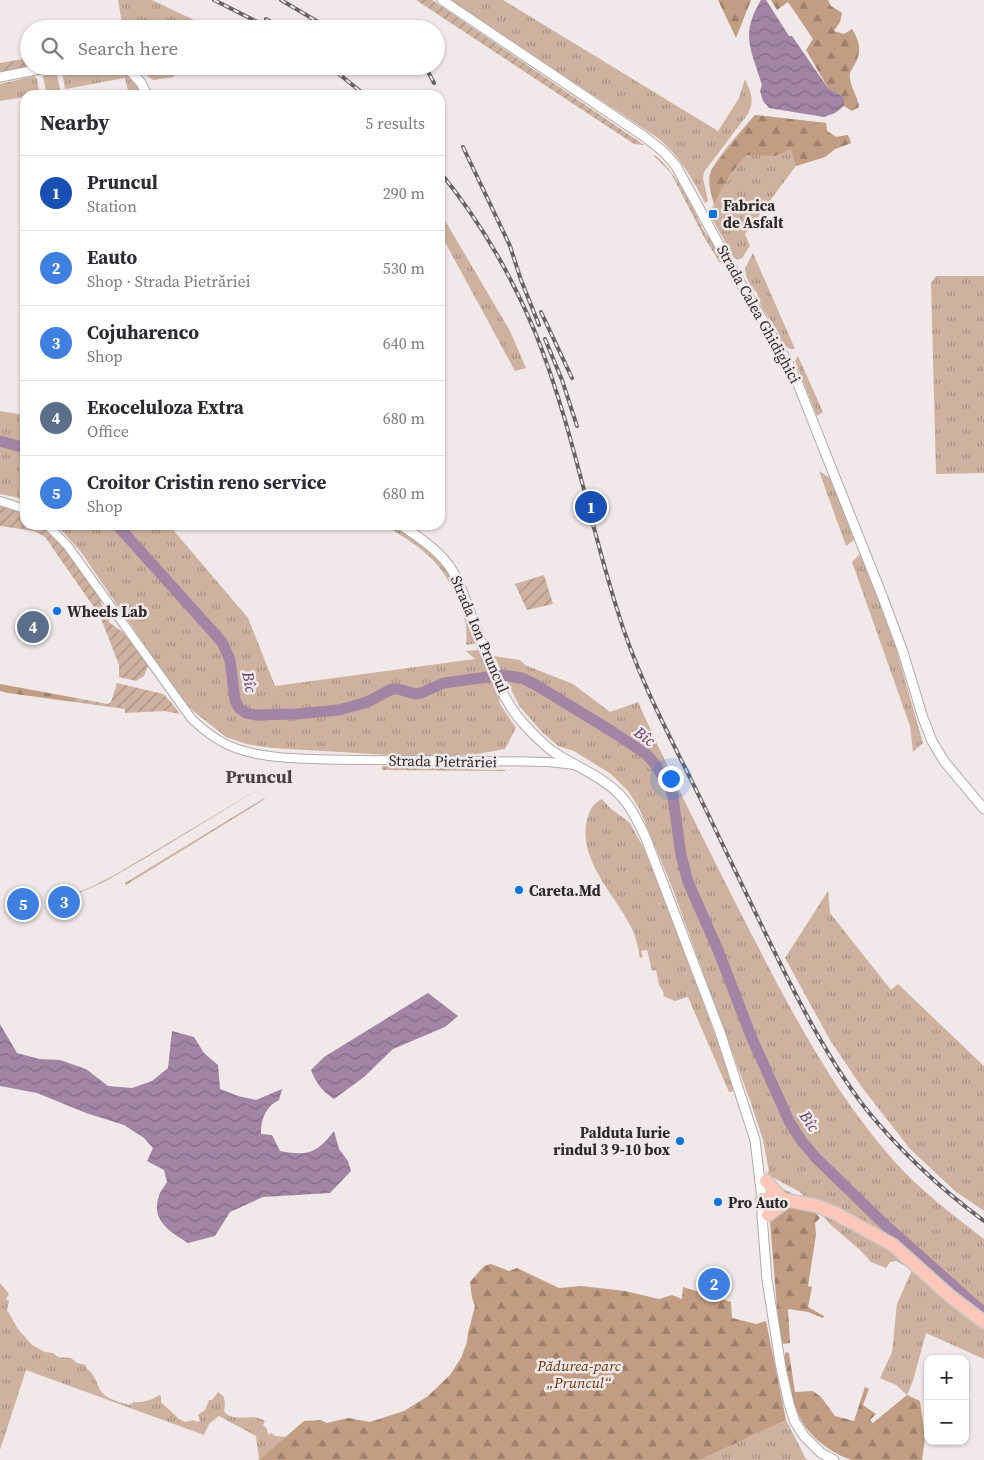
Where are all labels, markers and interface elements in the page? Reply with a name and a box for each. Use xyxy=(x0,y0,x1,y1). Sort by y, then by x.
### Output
search box xyxy=(20,20,445,75)
icon: search xyxy=(38,34,66,62)
text: Search here xyxy=(78,35,178,61)
text: Nearby xyxy=(40,108,110,137)
text: 5 results xyxy=(365,112,425,134)
text: Pruncul xyxy=(87,169,158,195)
text: 1 xyxy=(52,182,60,204)
text: 290 m xyxy=(383,182,425,204)
text: Station xyxy=(87,195,137,217)
place label: Fabrica de Asfalt xyxy=(723,195,784,233)
marker: Fabrica de Asfalt xyxy=(707,208,719,220)
street label: Strada Calea Ghidighici xyxy=(712,241,806,387)
text: Eauto xyxy=(87,244,137,270)
text: 2 xyxy=(52,257,60,279)
text: 530 m xyxy=(383,257,425,279)
text: Shop · Strada Pietrăriei xyxy=(87,270,250,292)
text: Cojuharenco xyxy=(87,319,199,345)
text: 3 xyxy=(52,332,60,354)
text: 640 m xyxy=(383,332,425,354)
text: Shop xyxy=(87,345,123,367)
text: Eкoceluloza Extra xyxy=(87,394,244,420)
text: 4 xyxy=(52,407,60,429)
text: 680 m xyxy=(383,407,425,429)
text: Office xyxy=(87,420,129,442)
text: Croitor Cristin reno service xyxy=(87,469,326,495)
text: 5 xyxy=(52,482,60,504)
text: 680 m xyxy=(383,482,425,504)
pin: 1 xyxy=(575,488,607,526)
text: Shop xyxy=(87,495,123,517)
street label: Strada Ion Pruncul xyxy=(446,572,514,696)
place label: Wheels Lab xyxy=(67,601,147,622)
marker: Wheels Lab xyxy=(51,605,63,617)
pin: 4 xyxy=(17,608,49,646)
water label: Bîc xyxy=(237,669,263,695)
water label: Bîc xyxy=(629,720,660,751)
street label: Strada Pietrăriei xyxy=(389,750,497,772)
district label: Pruncul xyxy=(225,764,293,789)
your location xyxy=(658,766,684,792)
place label: Careta.Md xyxy=(529,880,601,901)
pin: 3 xyxy=(48,883,80,921)
marker: Careta.Md xyxy=(513,884,525,896)
pin: 5 xyxy=(7,885,39,923)
water label: Bîc xyxy=(794,1105,825,1136)
place label: Palduta Iurie rindul 3 9-10 box xyxy=(553,1122,671,1160)
marker: Palduta Iurie rindul 3 9-10 box xyxy=(674,1135,686,1147)
place label: Pro Auto xyxy=(728,1192,789,1213)
marker: Pro Auto xyxy=(712,1196,724,1208)
pin: 2 xyxy=(698,1265,730,1303)
park label: Pădurea-parc „Pruncul“ xyxy=(536,1355,622,1393)
map controls xyxy=(924,1355,969,1445)
button: + xyxy=(924,1355,969,1400)
button: − xyxy=(924,1400,969,1445)

